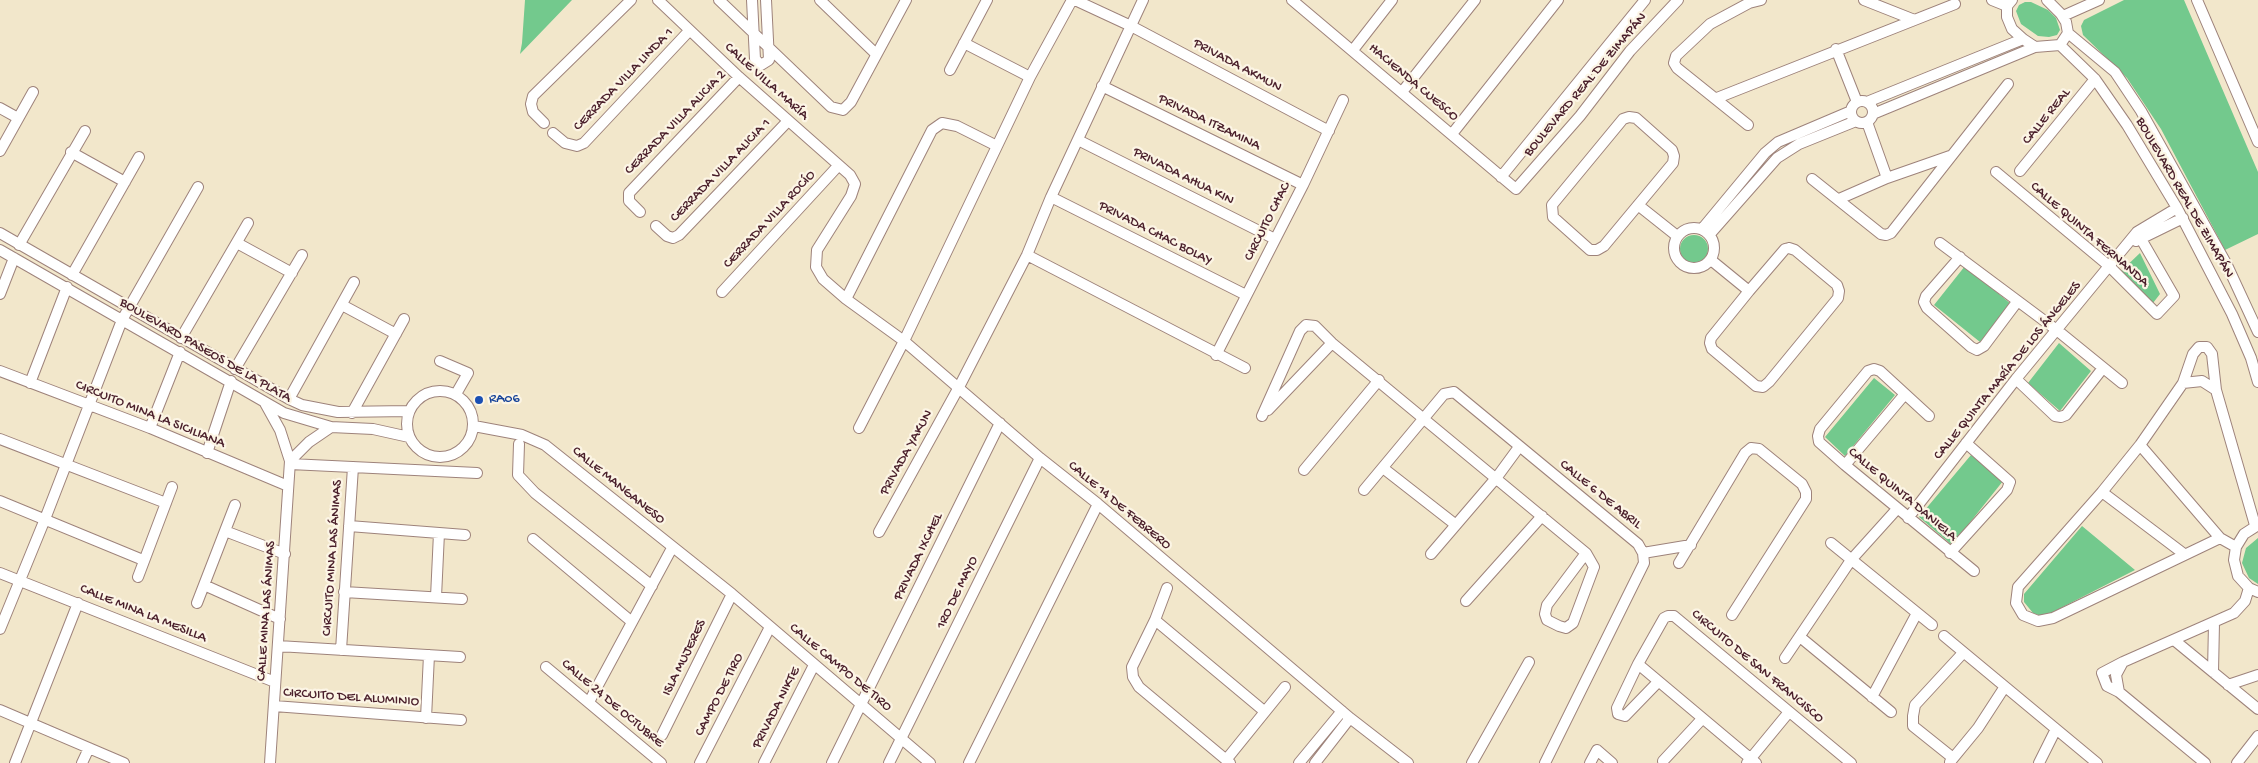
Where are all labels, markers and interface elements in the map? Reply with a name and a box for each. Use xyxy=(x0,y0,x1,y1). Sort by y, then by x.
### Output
street label: BOULEVARD REAL DE ZIMAPÁN xyxy=(1521,10,1651,160)
street label: CERRADA VILLA LINDA 1 xyxy=(570,25,678,135)
street label: PRIVADA AKMUN xyxy=(1190,36,1284,96)
street label: CALLE VILLA MARÍA xyxy=(720,40,812,124)
street label: HACIENDA CUESCO xyxy=(1364,40,1462,126)
street label: CERRADA VILLA ALICIA 2 xyxy=(622,67,730,179)
street label: CALLE REAL xyxy=(2019,85,2075,149)
street label: PRIVADA ITZAMINA xyxy=(1155,91,1263,155)
street label: BOULEVARD REAL DE ZIMAPÁN xyxy=(2131,115,2237,281)
street label: CERRADA VILLA ALICIA 1 xyxy=(667,116,775,226)
street label: PRIVADA AHUA KIN xyxy=(1130,144,1236,210)
street label: CERRADA VILLA ROCÍO xyxy=(720,167,820,273)
street label: CALLE QUINTA FERNANDA xyxy=(2026,179,2152,291)
street label: CIRCUITO CHAC xyxy=(1241,180,1295,264)
street label: PRIVADA CHAC BOLAY xyxy=(1095,198,1215,270)
street label: CALLE QUINTA MARÍA DE LOS ÁNGELES xyxy=(1931,278,2085,464)
street label: BOULEVARD PASEOS DE LA PLATA xyxy=(116,295,294,407)
street label: CIRCUITO MINA LA SICILIANA xyxy=(73,377,227,453)
place label: RA06 xyxy=(489,392,520,408)
marker: RA06 xyxy=(473,394,485,406)
street label: PRIVADA YAKUN xyxy=(877,407,937,499)
street label: CALLE MANGANESO xyxy=(568,443,668,529)
street label: CALLE QUINTA DANIELA xyxy=(1844,445,1960,545)
street label: CALLE 6 DE ABRIL xyxy=(1555,457,1645,533)
street label: CALLE 14 DE FEBRERO xyxy=(1064,458,1174,554)
street label: CIRCUITO MINA LAS ÁNIMAS xyxy=(319,479,347,637)
street label: PRIVADA IXCHEL xyxy=(891,510,947,604)
street label: CALLE MINA LAS ÁNIMAS xyxy=(254,540,280,682)
street label: 1RO DE MAYO xyxy=(933,554,983,632)
street label: CALLE MINA LA MESILLA xyxy=(77,581,209,647)
street label: CIRCUITO DE SAN FRANCISCO xyxy=(1687,607,1827,727)
street label: ISLA MUJERES xyxy=(659,617,711,699)
street label: CALLE CAMPO DE TIRO xyxy=(785,620,895,716)
street label: CAMPO DE TIRO xyxy=(692,651,748,739)
street label: CALLE 24 DE OCTUBRE xyxy=(557,656,667,752)
street label: PRIVADA NIKTE xyxy=(749,664,805,752)
street label: CIRCUITO DEL ALUMINIO xyxy=(282,685,420,711)

